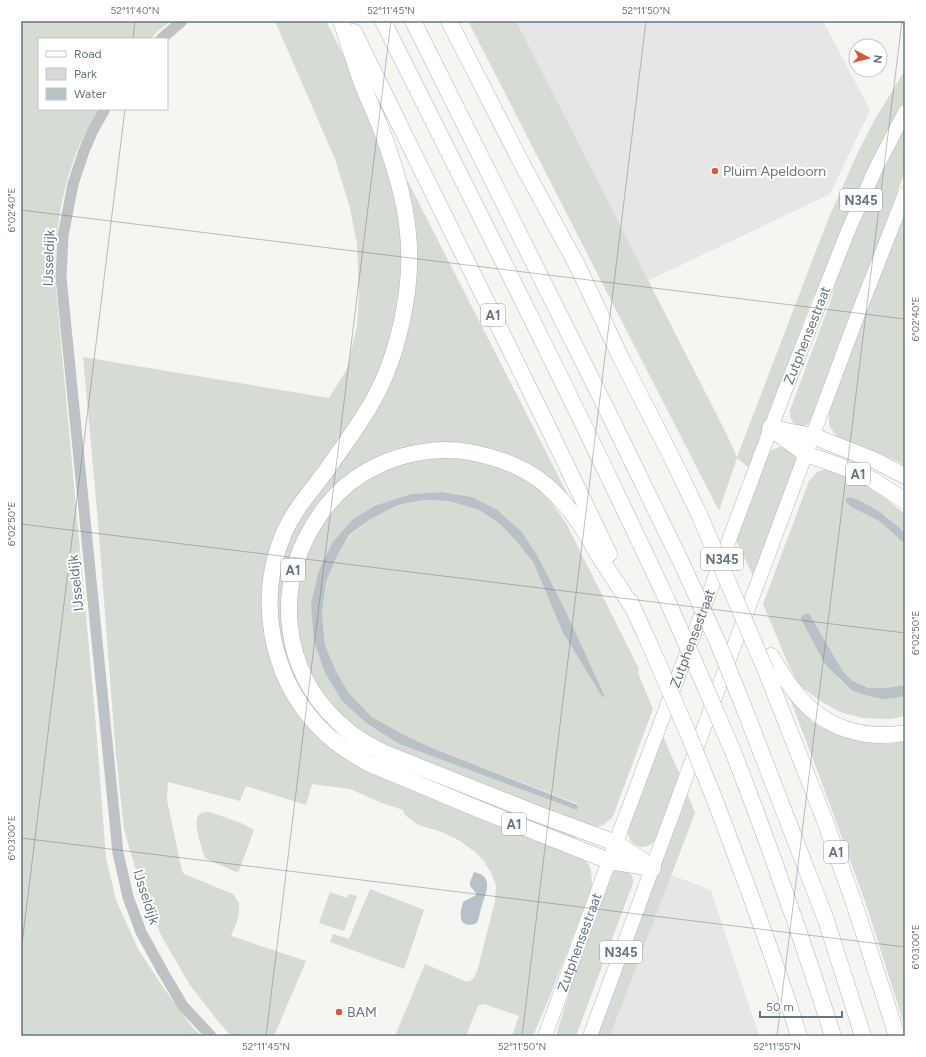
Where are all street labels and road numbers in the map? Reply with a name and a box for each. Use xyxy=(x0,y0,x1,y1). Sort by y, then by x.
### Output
road number: N345 xyxy=(840,189,882,211)
street label: IJsseldijk xyxy=(40,229,58,287)
street label: Zutphensestraat xyxy=(780,284,834,387)
road number: A1 xyxy=(481,304,505,326)
road number: A1 xyxy=(846,463,870,485)
road number: N345 xyxy=(701,548,743,570)
street label: IJsseldijk xyxy=(65,554,87,612)
road number: A1 xyxy=(281,559,305,581)
street label: Zutphensestraat xyxy=(666,587,718,690)
road number: A1 xyxy=(502,813,526,835)
road number: A1 xyxy=(824,841,848,863)
street label: IJsseldijk xyxy=(129,867,163,927)
street label: Zutphensestraat xyxy=(554,890,605,994)
road number: N345 xyxy=(600,941,642,963)

